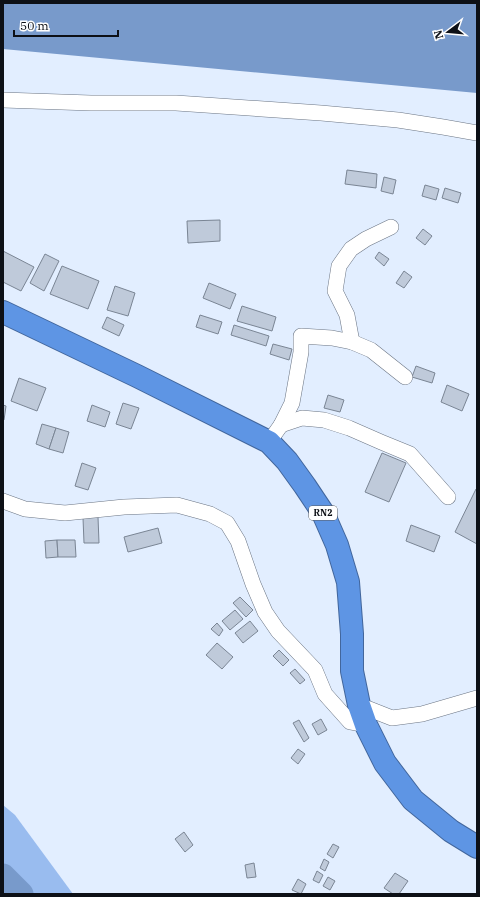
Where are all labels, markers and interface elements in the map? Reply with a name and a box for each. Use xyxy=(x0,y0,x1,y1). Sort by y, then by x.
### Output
scale bar xyxy=(14,12,118,38)
north arrow xyxy=(428,12,468,52)
text: 50 m xyxy=(20,18,49,33)
text: N xyxy=(430,28,446,41)
road number: RN2 xyxy=(309,506,337,520)

